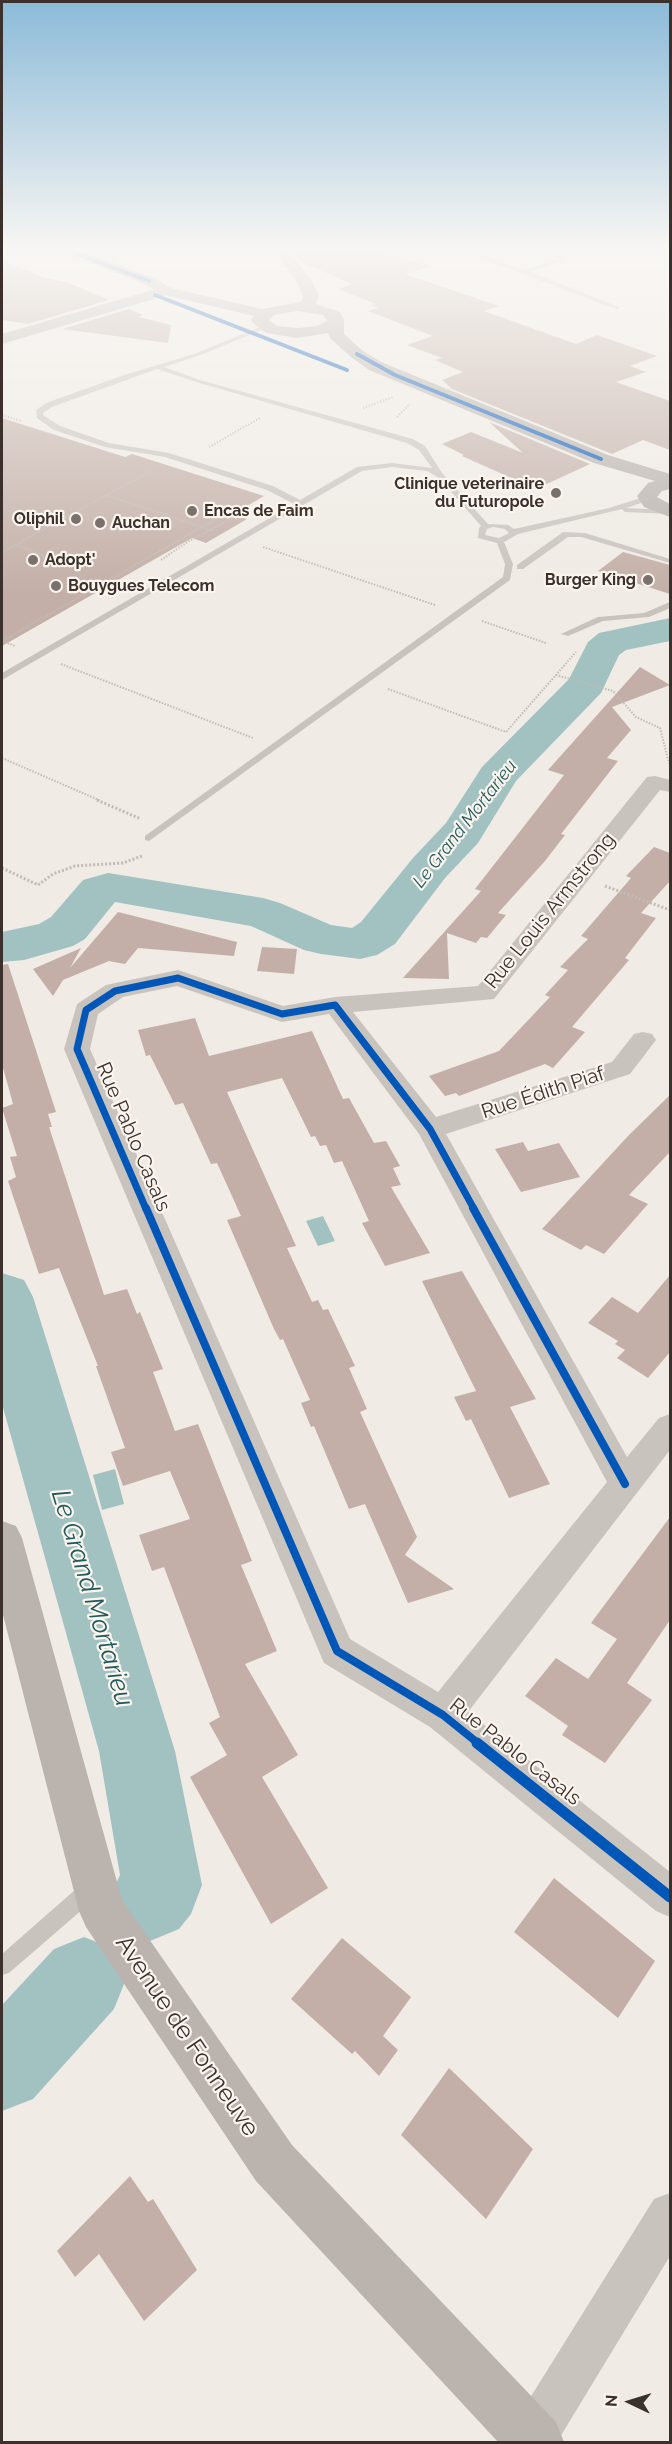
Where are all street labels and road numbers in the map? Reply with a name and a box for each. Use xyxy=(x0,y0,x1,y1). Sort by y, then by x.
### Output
street label: Rue Louis Armstrong xyxy=(480,828,620,994)
street label: Rue Pablo Casals xyxy=(91,1059,175,1215)
street label: Rue Édith Piaf xyxy=(478,1062,608,1124)
street label: Rue Pablo Casals xyxy=(445,1693,585,1811)
street label: Avenue de Fonneuve xyxy=(109,1930,265,2142)

